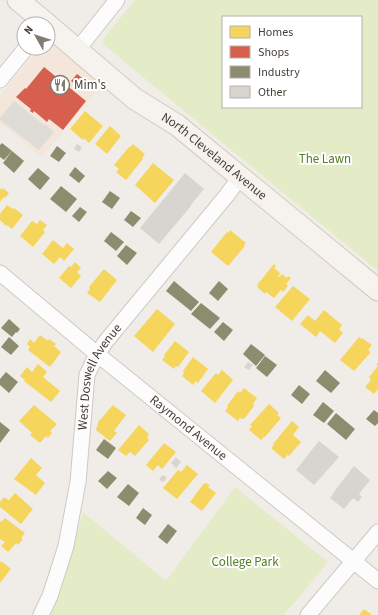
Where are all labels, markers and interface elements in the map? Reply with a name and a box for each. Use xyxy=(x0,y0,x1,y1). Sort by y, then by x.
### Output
north arrow xyxy=(16,16,56,56)
legend xyxy=(222,16,362,108)
text: N xyxy=(20,22,37,38)
text: Homes xyxy=(258,24,293,41)
text: Shops xyxy=(258,44,289,61)
text: Industry xyxy=(258,64,300,81)
restaurant icon: Mim's xyxy=(49,74,71,96)
place label: Mim's xyxy=(74,76,106,94)
text: Other xyxy=(258,84,288,101)
street label: North Cleveland Avenue xyxy=(158,108,271,204)
park label: The Lawn xyxy=(299,150,351,168)
street label: West Doswell Avenue xyxy=(73,320,126,431)
street label: Raymond Avenue xyxy=(146,391,231,465)
park label: College Park xyxy=(211,553,279,571)

